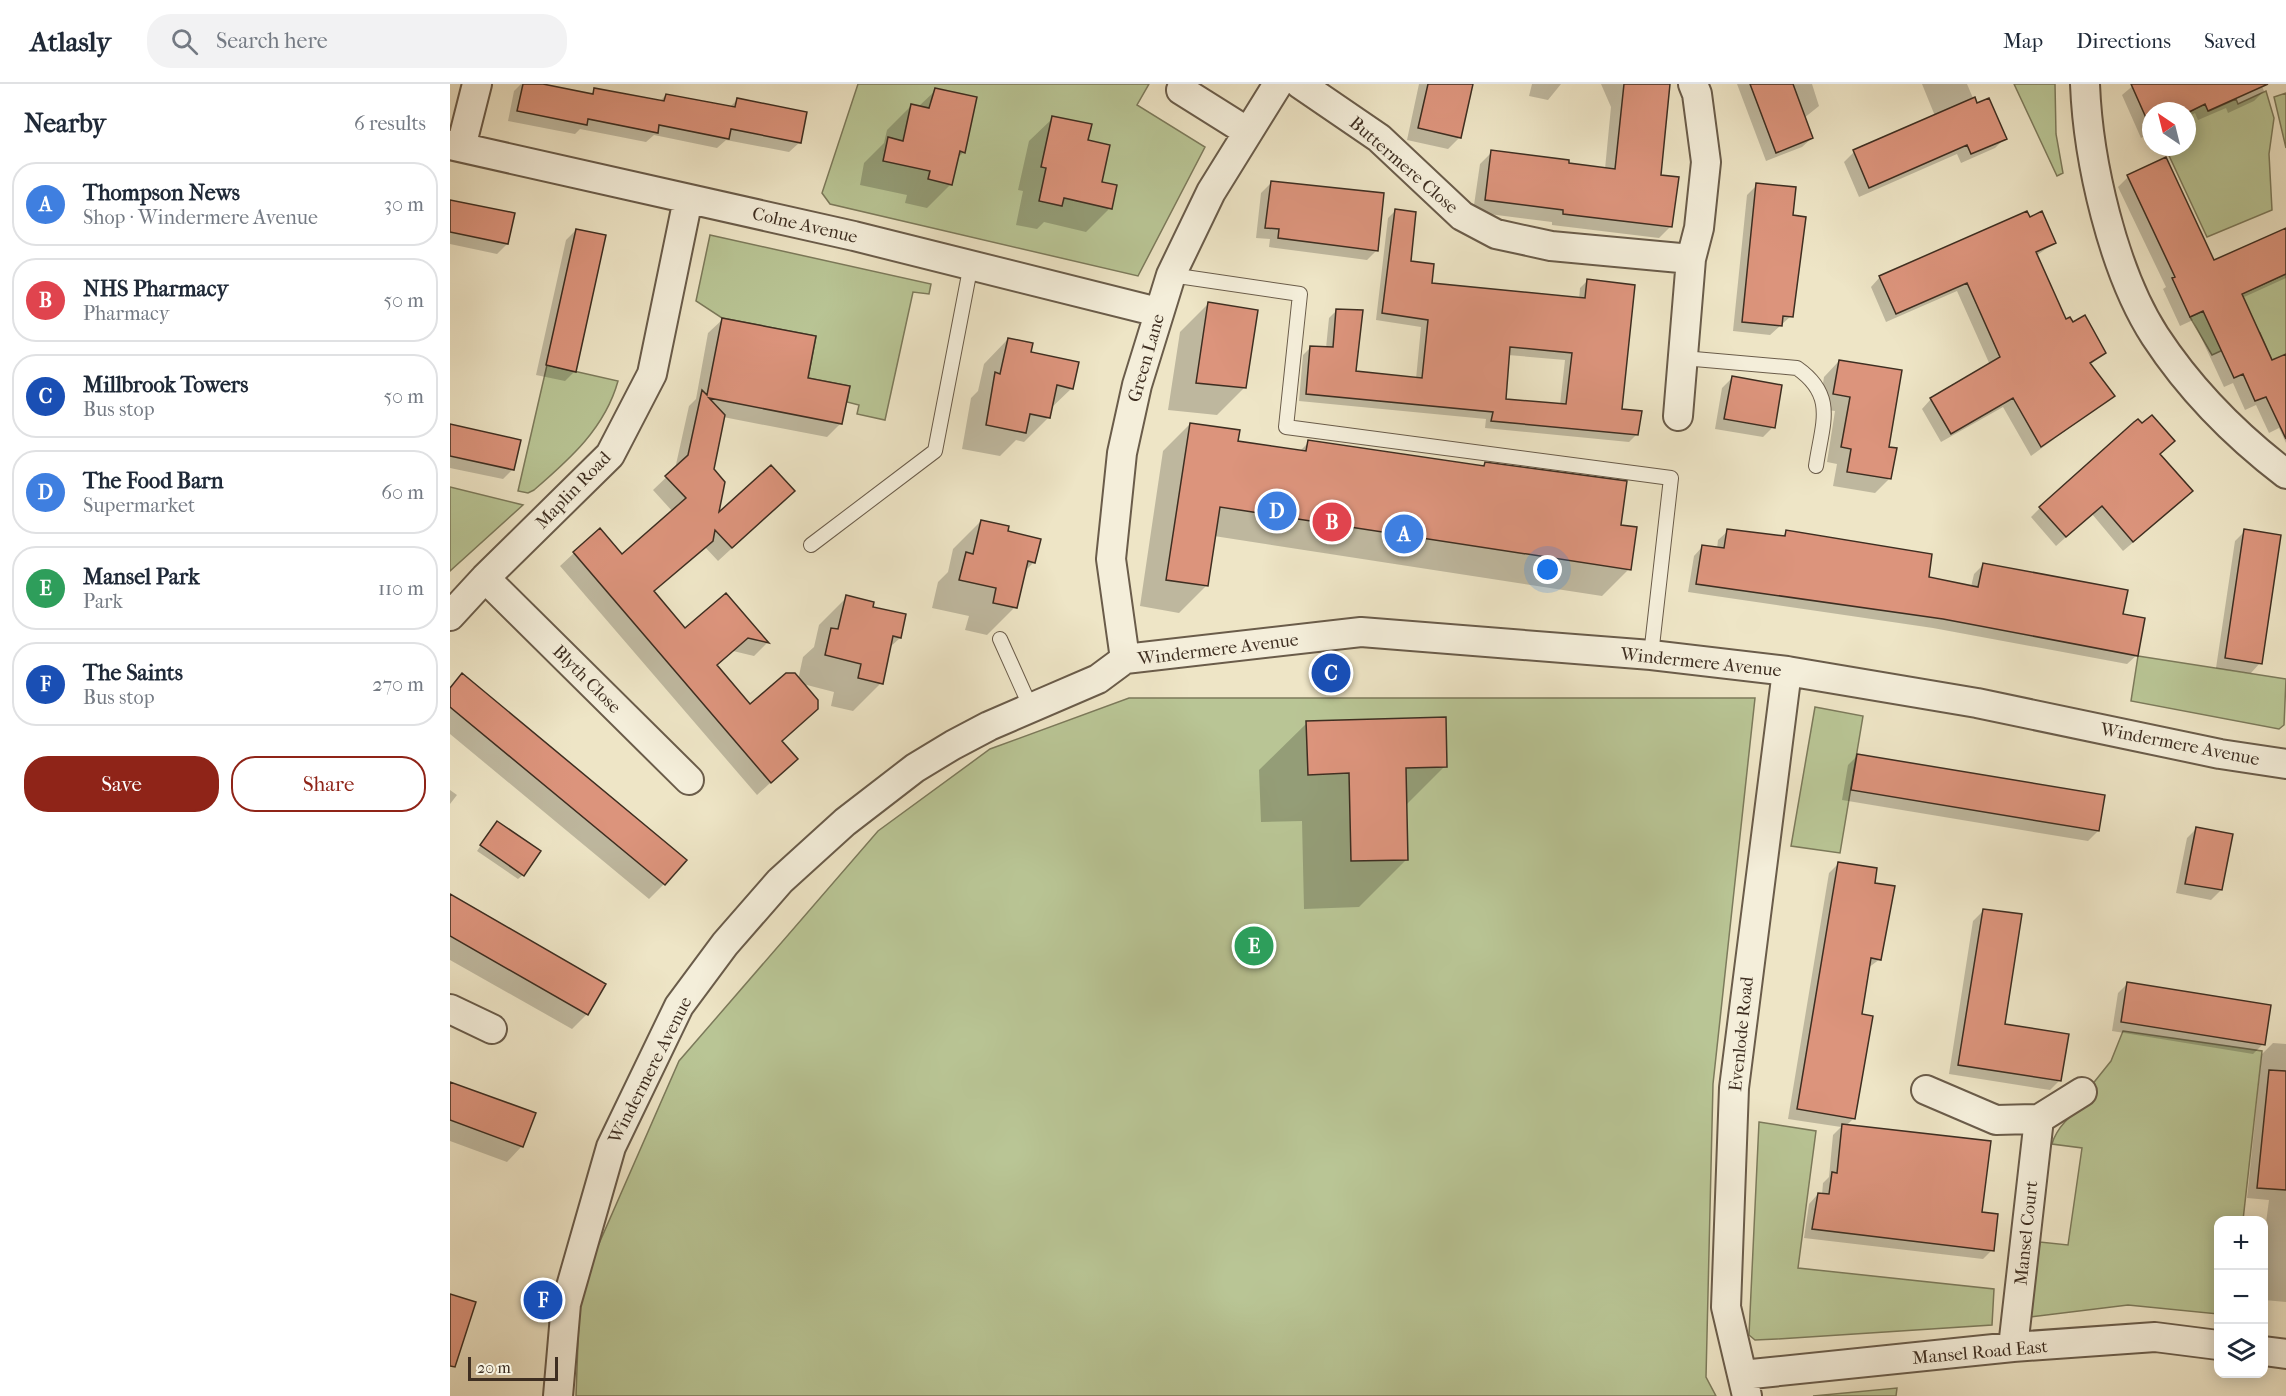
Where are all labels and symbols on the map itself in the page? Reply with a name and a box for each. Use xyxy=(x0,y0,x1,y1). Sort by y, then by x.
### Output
north arrow xyxy=(2142,102,2196,156)
street label: Buttermere Close xyxy=(1345,113,1462,218)
street label: Colne Avenue xyxy=(750,203,860,248)
street label: Green Lane xyxy=(1124,311,1169,405)
street label: Maplin Road xyxy=(531,447,615,533)
pin: D xyxy=(1258,488,1296,534)
pin: B xyxy=(1312,500,1352,544)
pin: A xyxy=(1384,512,1424,556)
your location xyxy=(1533,555,1562,584)
street label: Windermere Avenue xyxy=(1135,629,1300,670)
street label: Blyth Close xyxy=(548,641,625,718)
street label: Windermere Avenue xyxy=(1618,643,1783,681)
pin: C xyxy=(1312,650,1350,696)
street label: Windermere Avenue xyxy=(2097,719,2261,770)
pin: E xyxy=(1234,924,1274,968)
street label: Evenlode Road xyxy=(1725,975,1758,1092)
street label: Windermere Avenue xyxy=(604,993,697,1148)
street label: Mansel Court xyxy=(2011,1179,2042,1286)
pin: F xyxy=(524,1278,562,1322)
street label: Mansel Road East xyxy=(1911,1336,2049,1369)
scale bar xyxy=(468,1354,558,1382)

